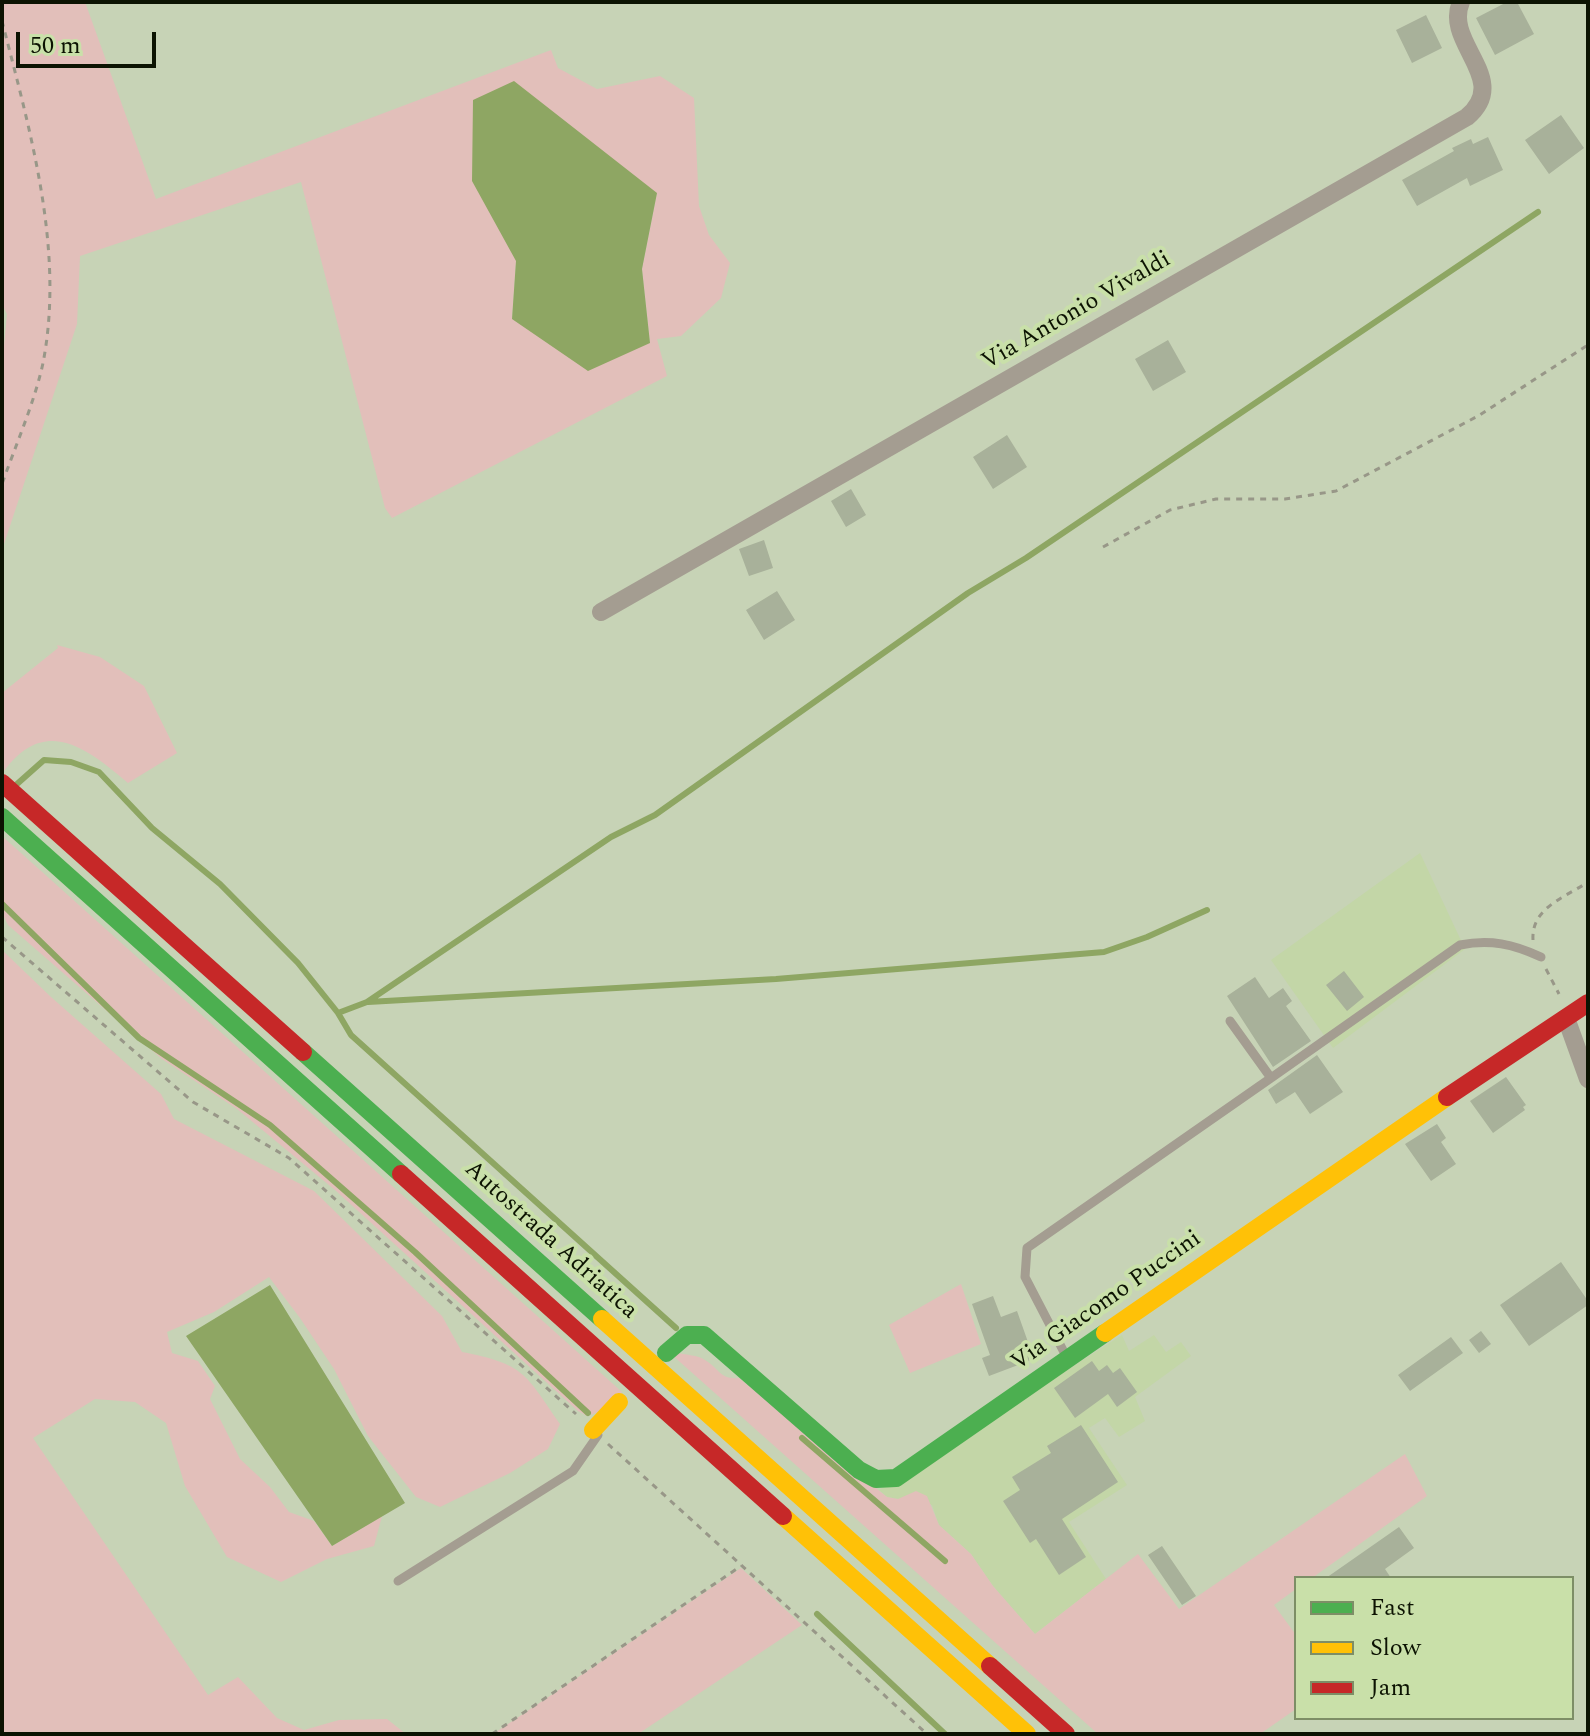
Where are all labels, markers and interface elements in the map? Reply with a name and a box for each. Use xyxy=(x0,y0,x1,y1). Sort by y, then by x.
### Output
scale bar xyxy=(20,16,160,66)
text: 50 m xyxy=(30,28,81,64)
street label: Via Antonio Vivaldi xyxy=(978,246,1176,378)
street label: Autostrada Adriatica xyxy=(458,1156,642,1326)
street label: Via Giacomo Puccini xyxy=(1006,1226,1208,1378)
legend xyxy=(1294,1576,1574,1720)
text: Fast xyxy=(1370,1590,1415,1626)
text: Slow xyxy=(1370,1630,1421,1666)
text: Jam xyxy=(1370,1670,1411,1706)

